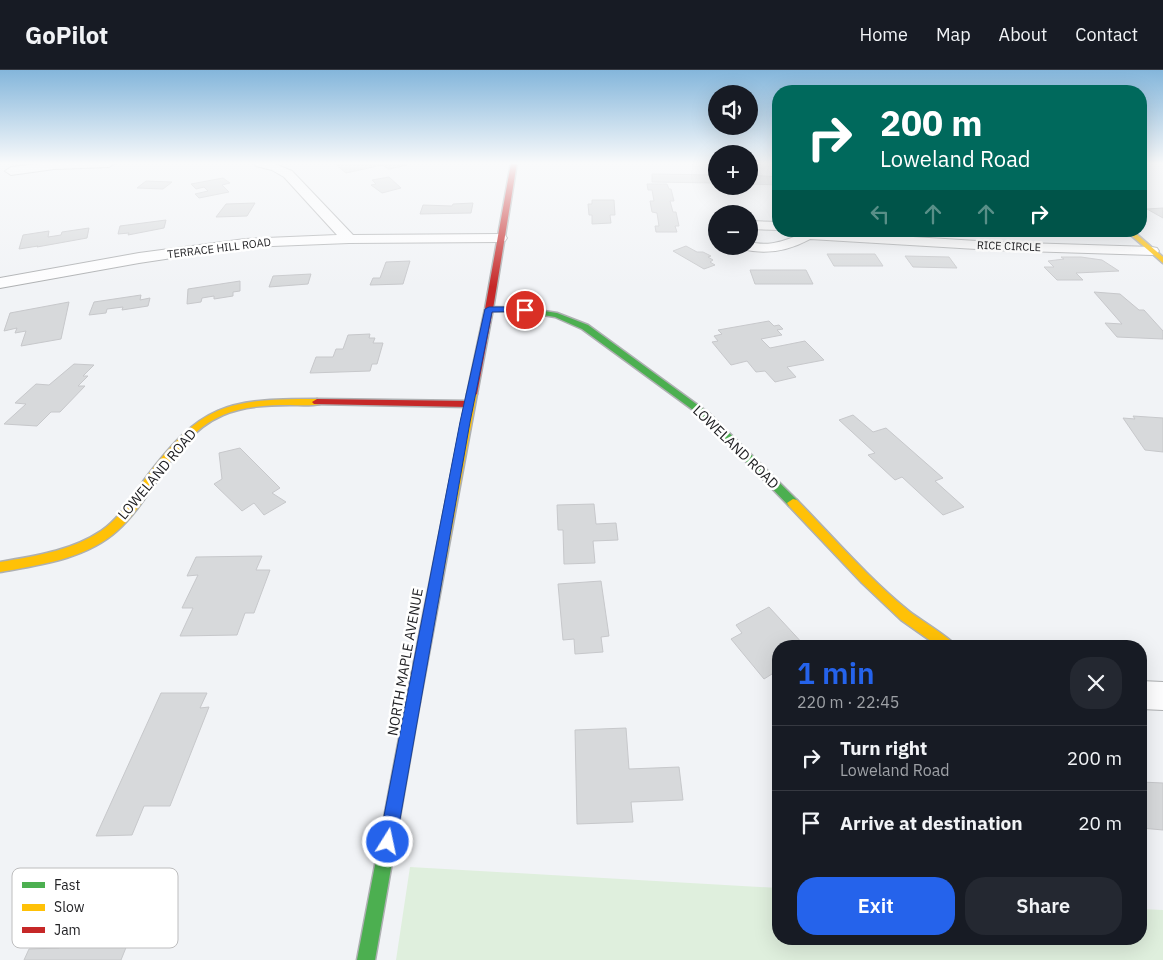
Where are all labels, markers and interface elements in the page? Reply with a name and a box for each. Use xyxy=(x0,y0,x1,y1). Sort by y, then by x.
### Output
text: GoPilot xyxy=(25,19,108,51)
text: Home xyxy=(860,23,908,46)
text: Map xyxy=(936,23,971,46)
text: About xyxy=(999,23,1047,46)
text: Contact xyxy=(1075,23,1138,46)
map controls xyxy=(708,85,758,255)
button: sound xyxy=(708,85,758,135)
text: 200 m xyxy=(880,100,983,146)
icon: right xyxy=(797,105,862,170)
text: Loweland Road xyxy=(880,144,1031,173)
button: + xyxy=(708,145,758,195)
icon: left xyxy=(866,200,894,228)
icon: ahead xyxy=(919,200,947,228)
icon: ahead xyxy=(972,200,1000,228)
icon: right xyxy=(1025,200,1053,228)
button: − xyxy=(708,205,758,255)
street label: TERRACE HILL ROAD xyxy=(166,235,272,261)
street label: RICE CIRCLE xyxy=(977,238,1041,254)
pin xyxy=(504,289,546,331)
icon: arrive xyxy=(511,296,539,324)
street label: LOWELAND ROAD xyxy=(689,401,783,493)
street label: LOWELAND ROAD xyxy=(114,425,200,523)
street label: NORTH MAPLE AVENUE xyxy=(383,587,427,737)
text: 1 min xyxy=(797,653,875,692)
button: close xyxy=(1070,657,1122,709)
text: 220 m · 22:45 xyxy=(797,692,899,712)
text: Turn right xyxy=(840,736,927,760)
icon: right xyxy=(797,744,825,772)
text: 200 m xyxy=(1067,746,1122,770)
text: Loweland Road xyxy=(840,760,950,780)
icon: arrive xyxy=(797,809,825,837)
text: Arrive at destination xyxy=(840,811,1023,835)
text: 20 m xyxy=(1078,811,1122,835)
position arrow xyxy=(361,815,413,867)
legend xyxy=(12,868,178,948)
text: Fast xyxy=(54,876,80,894)
button: Exit xyxy=(797,877,955,935)
button: Share xyxy=(965,877,1122,935)
text: Slow xyxy=(54,898,85,916)
text: Jam xyxy=(54,921,81,939)

